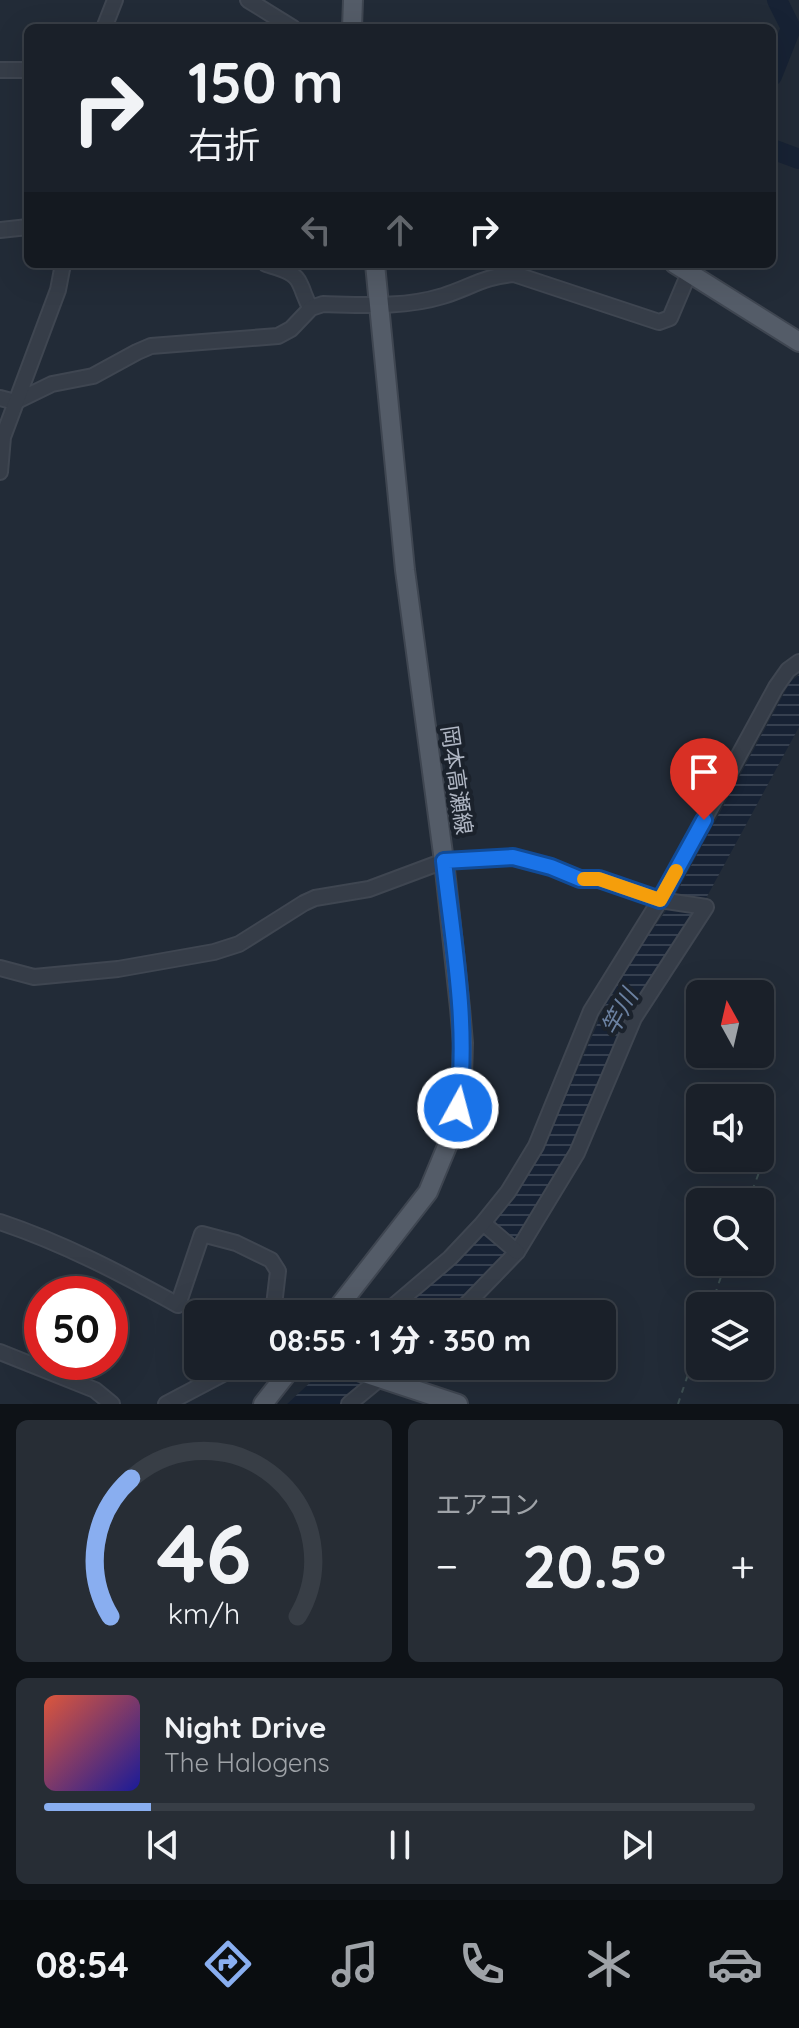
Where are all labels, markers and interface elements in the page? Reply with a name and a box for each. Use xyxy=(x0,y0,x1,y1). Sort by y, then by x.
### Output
text: 150 m xyxy=(188,47,344,117)
icon: right xyxy=(56,56,160,160)
text: 右折 xyxy=(188,122,260,167)
icon: left xyxy=(294,208,338,252)
icon: ahead xyxy=(378,208,422,252)
icon: right xyxy=(462,208,506,252)
street label: 岡本高瀬線 xyxy=(435,724,479,836)
pin xyxy=(670,738,738,820)
icon: arrive xyxy=(682,750,726,794)
north arrow xyxy=(686,980,774,1068)
map controls xyxy=(686,980,774,1380)
water label: 竿川 xyxy=(594,981,645,1040)
position arrow xyxy=(416,1066,500,1150)
button: sound xyxy=(686,1084,774,1172)
button: search xyxy=(686,1188,774,1276)
speed limit sign: 50 xyxy=(24,1276,128,1380)
button: layers xyxy=(686,1292,774,1380)
text: 08:55 · 1 分 · 350 m xyxy=(269,1321,531,1359)
text: エアコン xyxy=(436,1488,540,1521)
text: 46 xyxy=(156,1500,251,1604)
text: 20.5° xyxy=(522,1528,666,1603)
text: − xyxy=(436,1538,458,1593)
text: + xyxy=(730,1538,755,1593)
text: km/h xyxy=(167,1595,240,1631)
text: Night Drive xyxy=(164,1708,326,1746)
text: The Halogens xyxy=(164,1746,330,1779)
icon: previous xyxy=(141,1823,185,1867)
icon: pause xyxy=(378,1823,422,1867)
icon: next xyxy=(615,1823,659,1867)
icon: directions xyxy=(200,1936,256,1992)
icon: music xyxy=(327,1936,383,1992)
icon: phone xyxy=(454,1936,510,1992)
icon: climate xyxy=(581,1936,637,1992)
icon: car xyxy=(707,1936,763,1992)
text: 08:54 xyxy=(35,1942,129,1987)

